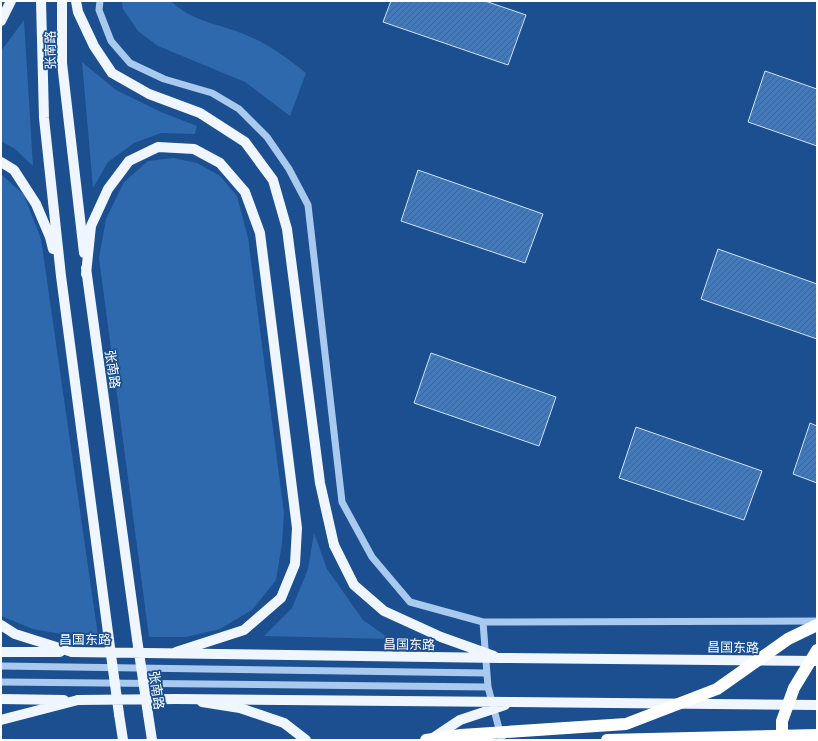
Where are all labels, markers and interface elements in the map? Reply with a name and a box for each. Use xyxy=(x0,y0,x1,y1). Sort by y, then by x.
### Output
street label: 张南路 xyxy=(42,30,58,70)
street label: 张南路 xyxy=(102,349,124,389)
street label: 昌国东路 xyxy=(59,631,111,647)
street label: 昌国东路 xyxy=(383,636,435,652)
street label: 昌国东路 xyxy=(707,639,759,655)
street label: 张南路 xyxy=(146,670,168,710)

